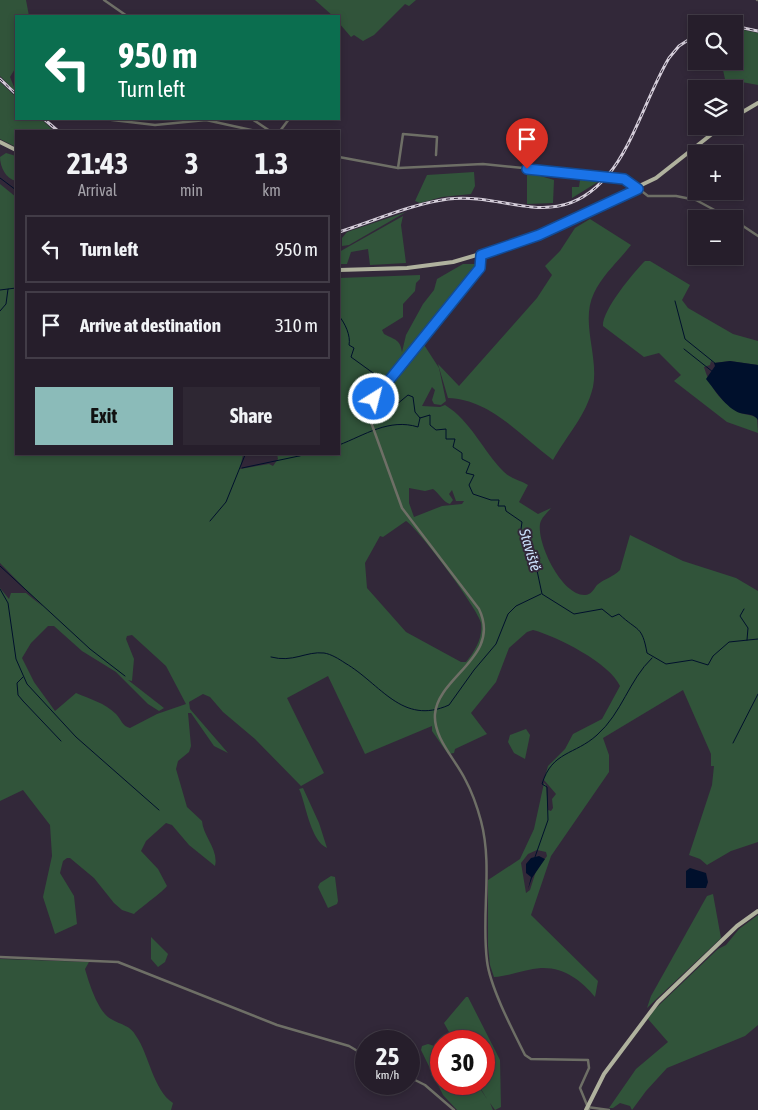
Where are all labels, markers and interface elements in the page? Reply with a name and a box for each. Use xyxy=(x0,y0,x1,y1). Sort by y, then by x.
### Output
map controls xyxy=(688,15,743,265)
button: search xyxy=(688,15,743,70)
icon: left xyxy=(35,35,100,100)
text: 950 m xyxy=(118,35,197,75)
text: Turn left xyxy=(118,76,185,102)
button: layers xyxy=(688,80,743,135)
pin xyxy=(506,118,548,169)
icon: arrive xyxy=(513,125,541,153)
button: + xyxy=(688,145,743,200)
text: 21:43 xyxy=(67,146,128,180)
text: 3 xyxy=(185,146,199,180)
text: 1.3 xyxy=(255,146,288,180)
text: Arrival xyxy=(78,181,117,199)
text: min xyxy=(180,181,203,199)
text: km xyxy=(262,181,281,199)
button: − xyxy=(688,210,743,265)
icon: left xyxy=(37,235,65,263)
text: Turn left xyxy=(80,238,138,260)
text: 950 m xyxy=(275,238,318,260)
icon: arrive xyxy=(37,311,65,339)
text: Arrive at destination xyxy=(80,314,221,336)
text: 310 m xyxy=(275,314,318,336)
position arrow xyxy=(347,372,399,424)
button: Exit xyxy=(35,387,173,445)
button: Share xyxy=(183,387,320,445)
water label: Staviště xyxy=(516,526,545,573)
speed limit sign: 30 xyxy=(430,1030,495,1095)
text: 25 xyxy=(376,1042,399,1070)
text: km/h xyxy=(376,1068,399,1082)

